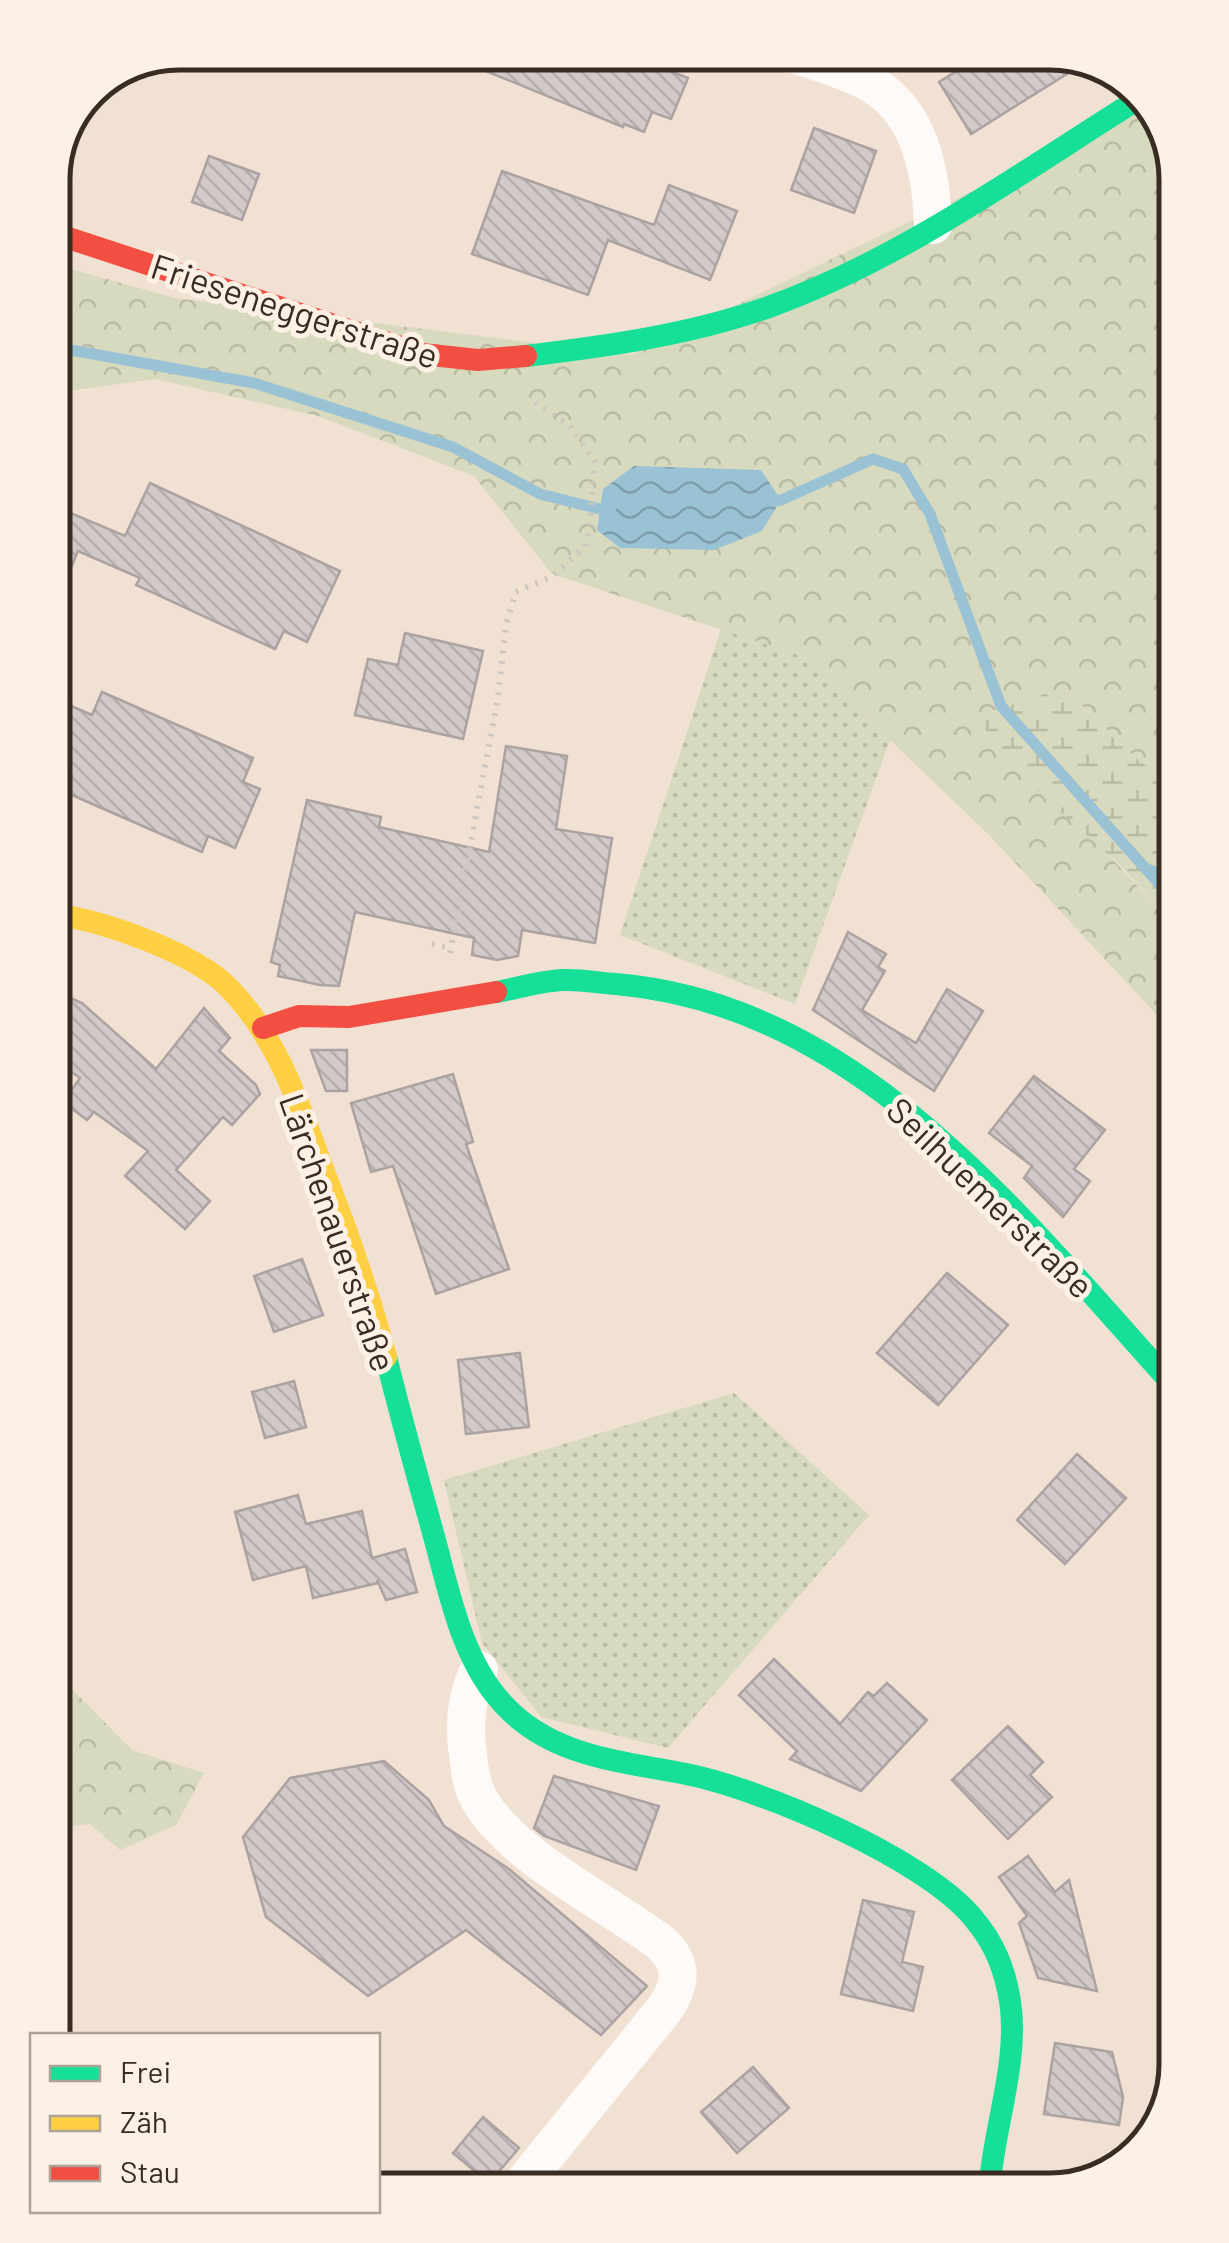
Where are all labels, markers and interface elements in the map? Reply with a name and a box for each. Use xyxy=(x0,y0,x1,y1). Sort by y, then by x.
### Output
street label: Frieseneggerstraße xyxy=(146,244,444,376)
street label: Lärchenauerstraße xyxy=(272,1088,406,1376)
street label: Seilhuemerstraße xyxy=(879,1088,1103,1306)
legend xyxy=(30,2033,380,2213)
text: Frei xyxy=(120,2053,171,2089)
text: Zäh xyxy=(120,2103,168,2139)
text: Stau xyxy=(120,2153,180,2189)

